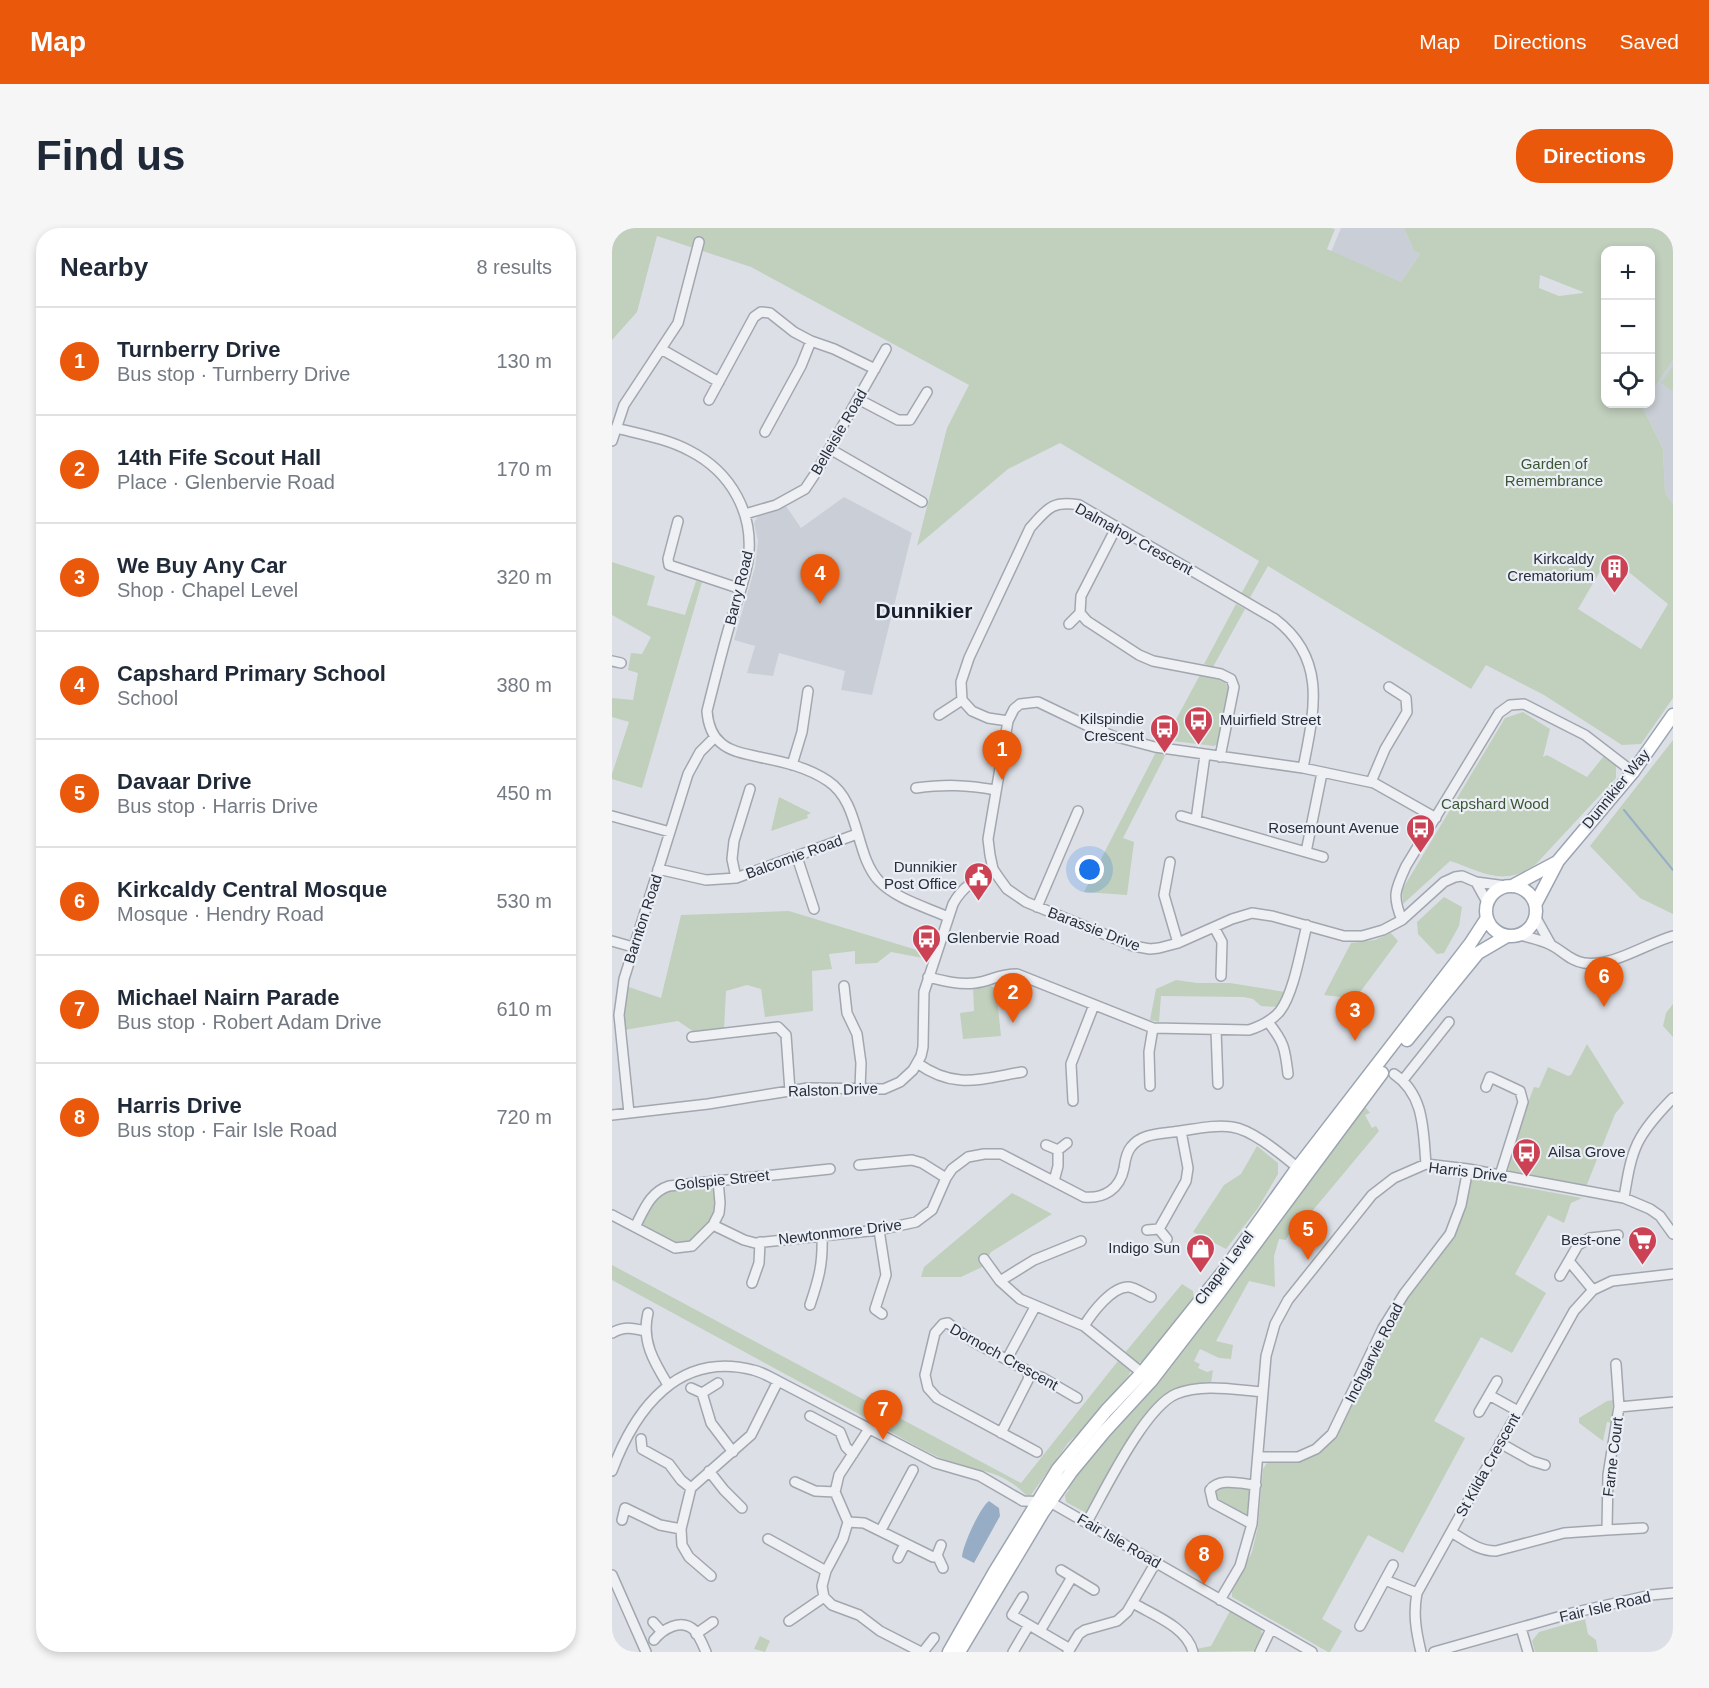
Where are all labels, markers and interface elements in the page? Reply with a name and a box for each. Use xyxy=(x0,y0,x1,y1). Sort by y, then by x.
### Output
text: Map xyxy=(30,26,86,57)
text: Map xyxy=(1419,30,1460,53)
text: Directions xyxy=(1493,30,1586,53)
text: Saved xyxy=(1619,30,1679,53)
button: Directions xyxy=(1516,129,1673,183)
text: Find us xyxy=(36,132,185,179)
map controls xyxy=(1601,246,1655,408)
button: + xyxy=(1601,246,1655,300)
text: Nearby xyxy=(60,252,148,282)
text: 8 results xyxy=(476,256,552,278)
button: − xyxy=(1601,300,1655,354)
text: Turnberry Drive xyxy=(117,337,280,362)
text: 1 xyxy=(74,350,85,372)
text: 130 m xyxy=(496,350,552,372)
button: locate xyxy=(1601,354,1655,408)
text: Bus stop · Turnberry Drive xyxy=(117,363,350,385)
street label: Belleisle Road xyxy=(807,386,870,478)
text: 14th Fife Scout Hall xyxy=(117,445,321,470)
park label: Garden of Remembrance xyxy=(1505,455,1603,489)
text: 2 xyxy=(74,458,85,480)
text: 170 m xyxy=(496,458,552,480)
text: Place · Glenbervie Road xyxy=(117,471,335,493)
street label: Dalmahoy Crescent xyxy=(1073,499,1197,578)
street label: Barry Road xyxy=(721,549,756,627)
place label: Kirkcaldy Crematorium xyxy=(1507,550,1594,584)
building icon: Kirkcaldy Crematorium xyxy=(1599,552,1631,594)
text: We Buy Any Car xyxy=(117,553,287,578)
pin: 4 xyxy=(800,554,840,604)
text: 3 xyxy=(74,566,85,588)
text: 320 m xyxy=(496,566,552,588)
text: Shop · Chapel Level xyxy=(117,579,298,601)
district label: Dunnikier xyxy=(876,599,972,622)
text: Capshard Primary School xyxy=(117,661,386,686)
text: 4 xyxy=(74,674,85,696)
text: 380 m xyxy=(496,674,552,696)
text: School xyxy=(117,687,178,709)
bus stop icon: Muirfield Street xyxy=(1183,704,1215,746)
place label: Kilspindie Crescent xyxy=(1080,710,1145,744)
place label: Muirfield Street xyxy=(1220,711,1322,728)
bus stop icon: Kilspindie Crescent xyxy=(1149,712,1181,754)
pin: 1 xyxy=(982,730,1022,780)
street label: Dunnikier Way xyxy=(1578,745,1653,832)
text: Davaar Drive xyxy=(117,769,252,794)
text: 5 xyxy=(74,782,85,804)
text: 450 m xyxy=(496,782,552,804)
text: Bus stop · Harris Drive xyxy=(117,795,318,817)
park label: Capshard Wood xyxy=(1441,795,1549,812)
bus stop icon: Rosemount Avenue xyxy=(1404,812,1436,854)
place label: Rosemount Avenue xyxy=(1268,819,1399,836)
street label: Balcomie Road xyxy=(743,831,845,882)
your location xyxy=(1075,855,1104,884)
place label: Dunnikier Post Office xyxy=(884,858,957,892)
public building icon: Dunnikier Post Office xyxy=(962,860,994,902)
street label: Barnton Road xyxy=(620,872,665,965)
text: Kirkcaldy Central Mosque xyxy=(117,877,387,902)
text: 6 xyxy=(74,890,85,912)
text: 530 m xyxy=(496,890,552,912)
text: Mosque · Hendry Road xyxy=(117,903,324,925)
street label: Barassie Drive xyxy=(1046,903,1143,954)
bus stop icon: Glenbervie Road xyxy=(910,922,942,964)
place label: Glenbervie Road xyxy=(947,929,1060,946)
pin: 6 xyxy=(1584,958,1624,1007)
pin: 2 xyxy=(994,974,1032,1023)
text: Michael Nairn Parade xyxy=(117,985,340,1010)
pin: 3 xyxy=(1336,992,1374,1041)
text: 7 xyxy=(74,998,85,1020)
text: 610 m xyxy=(496,998,552,1020)
text: Bus stop · Robert Adam Drive xyxy=(117,1011,382,1033)
street label: Ralston Drive xyxy=(788,1079,878,1100)
text: Harris Drive xyxy=(117,1093,242,1118)
text: 8 xyxy=(74,1106,85,1128)
text: 720 m xyxy=(496,1106,552,1128)
text: Bus stop · Fair Isle Road xyxy=(117,1119,337,1141)
bus stop icon: Ailsa Grove xyxy=(1511,1136,1543,1178)
place label: Ailsa Grove xyxy=(1548,1143,1626,1160)
street label: Harris Drive xyxy=(1428,1158,1508,1185)
street label: Golspie Street xyxy=(674,1166,771,1193)
pin: 5 xyxy=(1288,1210,1328,1260)
street label: Newtonmore Drive xyxy=(777,1215,903,1248)
supermarket icon: Best-one xyxy=(1626,1224,1658,1266)
street label: Chapel Level xyxy=(1190,1228,1257,1308)
place label: Best-one xyxy=(1561,1231,1621,1248)
shop icon: Indigo Sun xyxy=(1185,1232,1217,1274)
place label: Indigo Sun xyxy=(1108,1239,1180,1256)
street label: Inchgarvie Road xyxy=(1341,1300,1406,1405)
street label: Dornoch Crescent xyxy=(947,1320,1062,1394)
pin: 7 xyxy=(864,1390,902,1440)
street label: St Kilda Crescent xyxy=(1452,1409,1523,1520)
street label: Farne Court xyxy=(1599,1415,1626,1498)
street label: Fair Isle Road xyxy=(1075,1510,1164,1571)
pin: 8 xyxy=(1184,1536,1224,1585)
street label: Fair Isle Road xyxy=(1557,1588,1652,1625)

